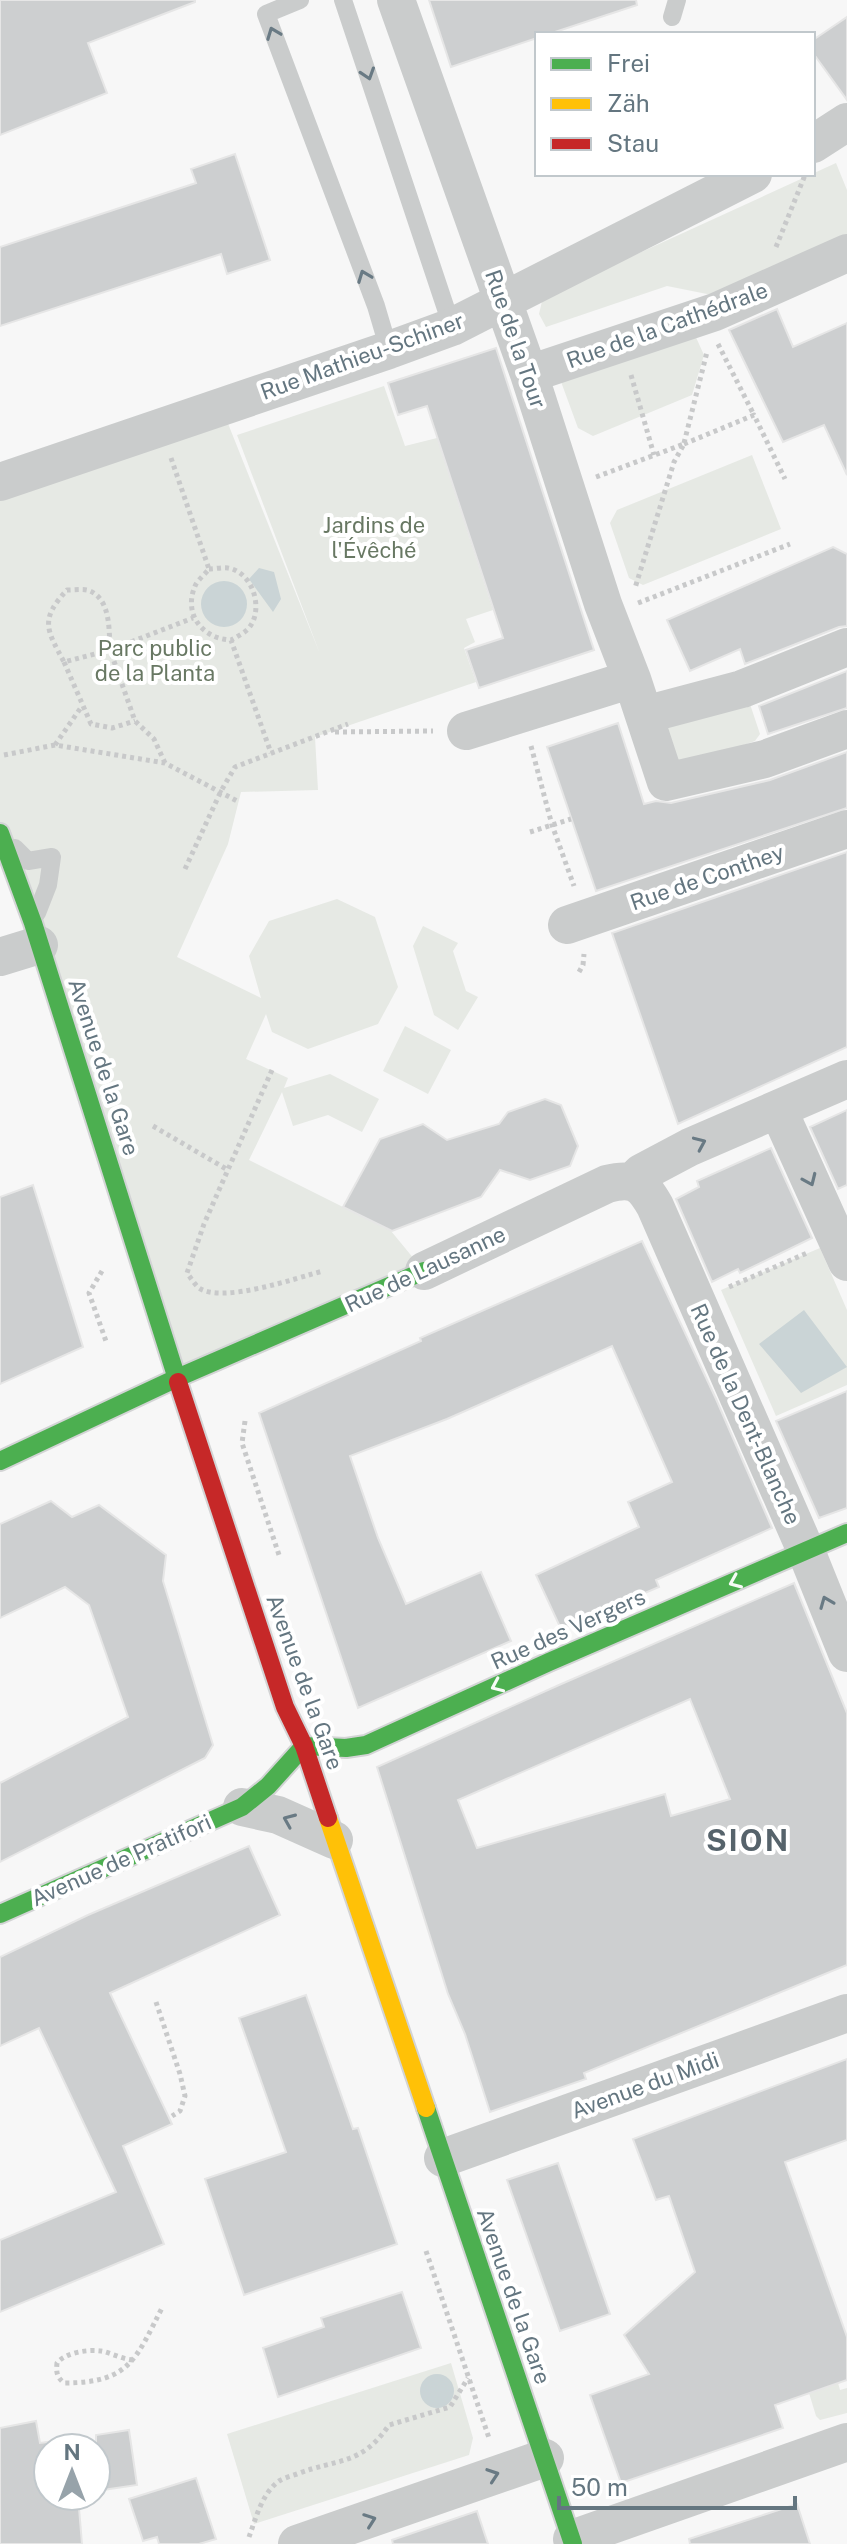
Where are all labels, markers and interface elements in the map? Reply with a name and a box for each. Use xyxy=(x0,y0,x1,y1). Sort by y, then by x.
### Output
one-way arrow xyxy=(266,27,283,41)
legend xyxy=(535,32,815,176)
text: Frei xyxy=(607,49,650,77)
one-way arrow xyxy=(358,66,374,80)
text: Zäh xyxy=(607,89,650,117)
text: Stau xyxy=(607,129,659,157)
street label: Rue de la Tour xyxy=(480,266,552,412)
one-way arrow xyxy=(357,270,374,284)
street label: Rue de la Cathédrale xyxy=(563,276,771,374)
street label: Rue Mathieu-Schiner xyxy=(257,307,467,405)
park label: Jardins de l'Évêché xyxy=(323,512,425,563)
park label: Parc public de la Planta xyxy=(95,635,215,686)
street label: Rue de Conthey xyxy=(627,838,787,915)
street label: Avenue de la Gare xyxy=(63,975,145,1159)
one-way arrow xyxy=(692,1136,706,1152)
one-way arrow xyxy=(800,1172,816,1186)
street label: Rue de Lausanne xyxy=(341,1220,509,1318)
street label: Rue de la Dent-Blanche xyxy=(685,1300,807,1528)
one-way arrow xyxy=(728,1572,743,1588)
street label: Rue des Vergers xyxy=(487,1583,649,1675)
street label: Avenue de la Gare xyxy=(261,1591,349,1773)
one-way arrow xyxy=(819,1596,836,1610)
one-way arrow xyxy=(490,1676,505,1692)
street label: Avenue de Pratifori xyxy=(27,1809,215,1911)
one-way arrow xyxy=(283,1813,297,1829)
district label: SION xyxy=(706,1822,790,1858)
street label: Avenue du Midi xyxy=(568,2046,722,2124)
street label: Avenue de la Gare xyxy=(472,2205,556,2387)
north arrow xyxy=(32,2432,112,2512)
text: N xyxy=(63,2439,81,2465)
scale bar xyxy=(559,2460,795,2510)
one-way arrow xyxy=(485,2469,499,2485)
text: 50 m xyxy=(571,2473,628,2501)
one-way arrow xyxy=(362,2513,376,2530)

